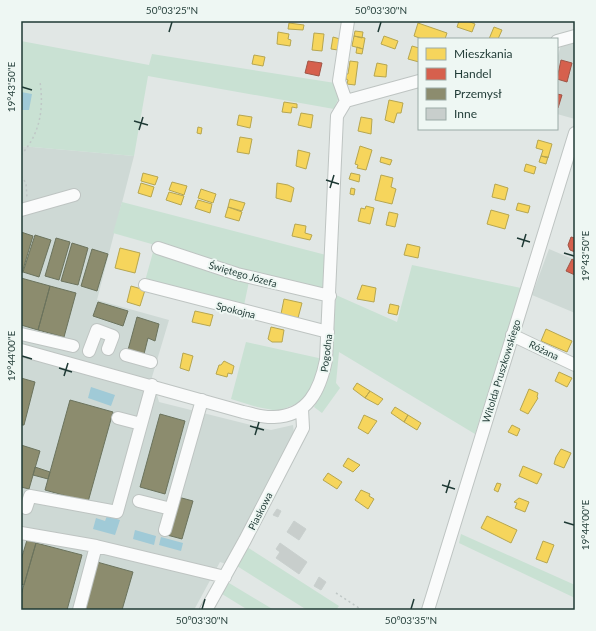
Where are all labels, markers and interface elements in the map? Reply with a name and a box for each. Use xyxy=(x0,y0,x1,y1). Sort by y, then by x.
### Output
text: 50°03'25"N xyxy=(146,4,198,16)
text: 50°03'30"N xyxy=(355,4,407,16)
legend xyxy=(418,38,558,130)
text: Mieszkania xyxy=(454,46,513,61)
text: 19°43'50"E xyxy=(5,62,17,112)
text: Handel xyxy=(454,66,492,81)
text: Przemysł xyxy=(454,86,502,101)
text: Inne xyxy=(454,106,477,121)
text: 19°43'50"E xyxy=(579,231,591,281)
street label: Świętego Józefa xyxy=(208,259,279,289)
street label: Spokojna xyxy=(215,299,257,321)
street label: Witolda Pruszkowskiego xyxy=(480,318,523,424)
text: 19°44'00"E xyxy=(5,331,17,381)
street label: Pogodna xyxy=(318,333,334,373)
street label: Różana xyxy=(527,338,561,362)
street label: Piaskowa xyxy=(245,490,275,532)
text: 19°44'00"E xyxy=(579,500,591,550)
text: 50°03'30"N xyxy=(176,614,228,626)
text: 50°03'35"N xyxy=(385,614,437,626)

